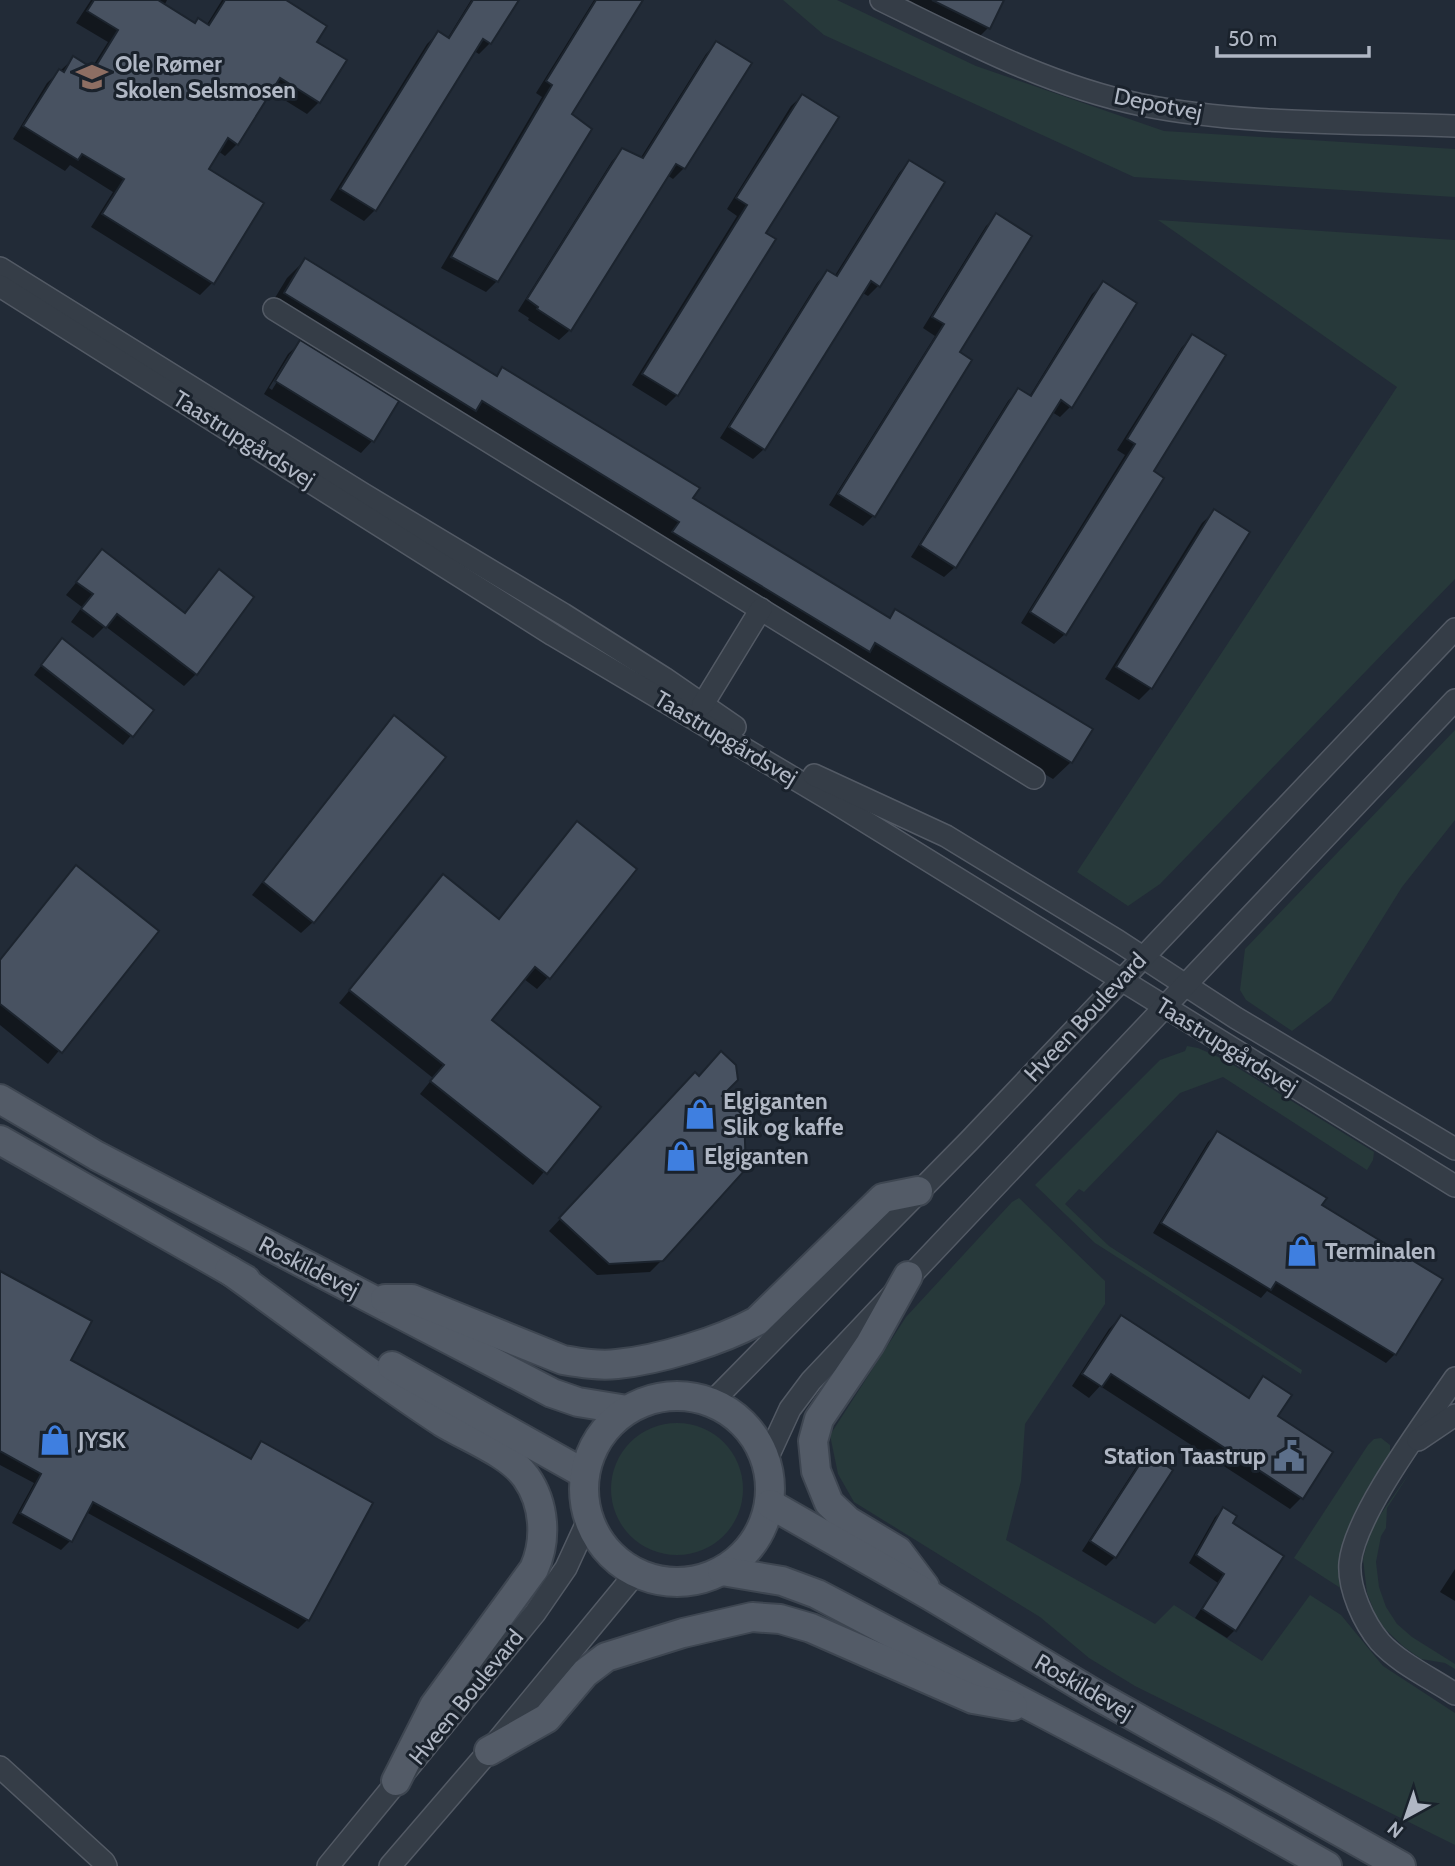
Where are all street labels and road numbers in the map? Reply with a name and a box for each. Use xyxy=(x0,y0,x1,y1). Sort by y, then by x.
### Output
street label: Depotvej xyxy=(1112,82,1204,126)
street label: Taastrupgårdsvej xyxy=(168,384,320,494)
street label: Taastrupgårdsvej xyxy=(649,684,803,792)
street label: Hveen Boulevard xyxy=(1018,947,1152,1087)
street label: Taastrupgårdsvej xyxy=(1151,991,1303,1101)
street label: Roskildevej xyxy=(254,1230,364,1304)
street label: Hveen Boulevard xyxy=(403,1624,529,1770)
street label: Roskildevej xyxy=(1030,1648,1138,1726)

